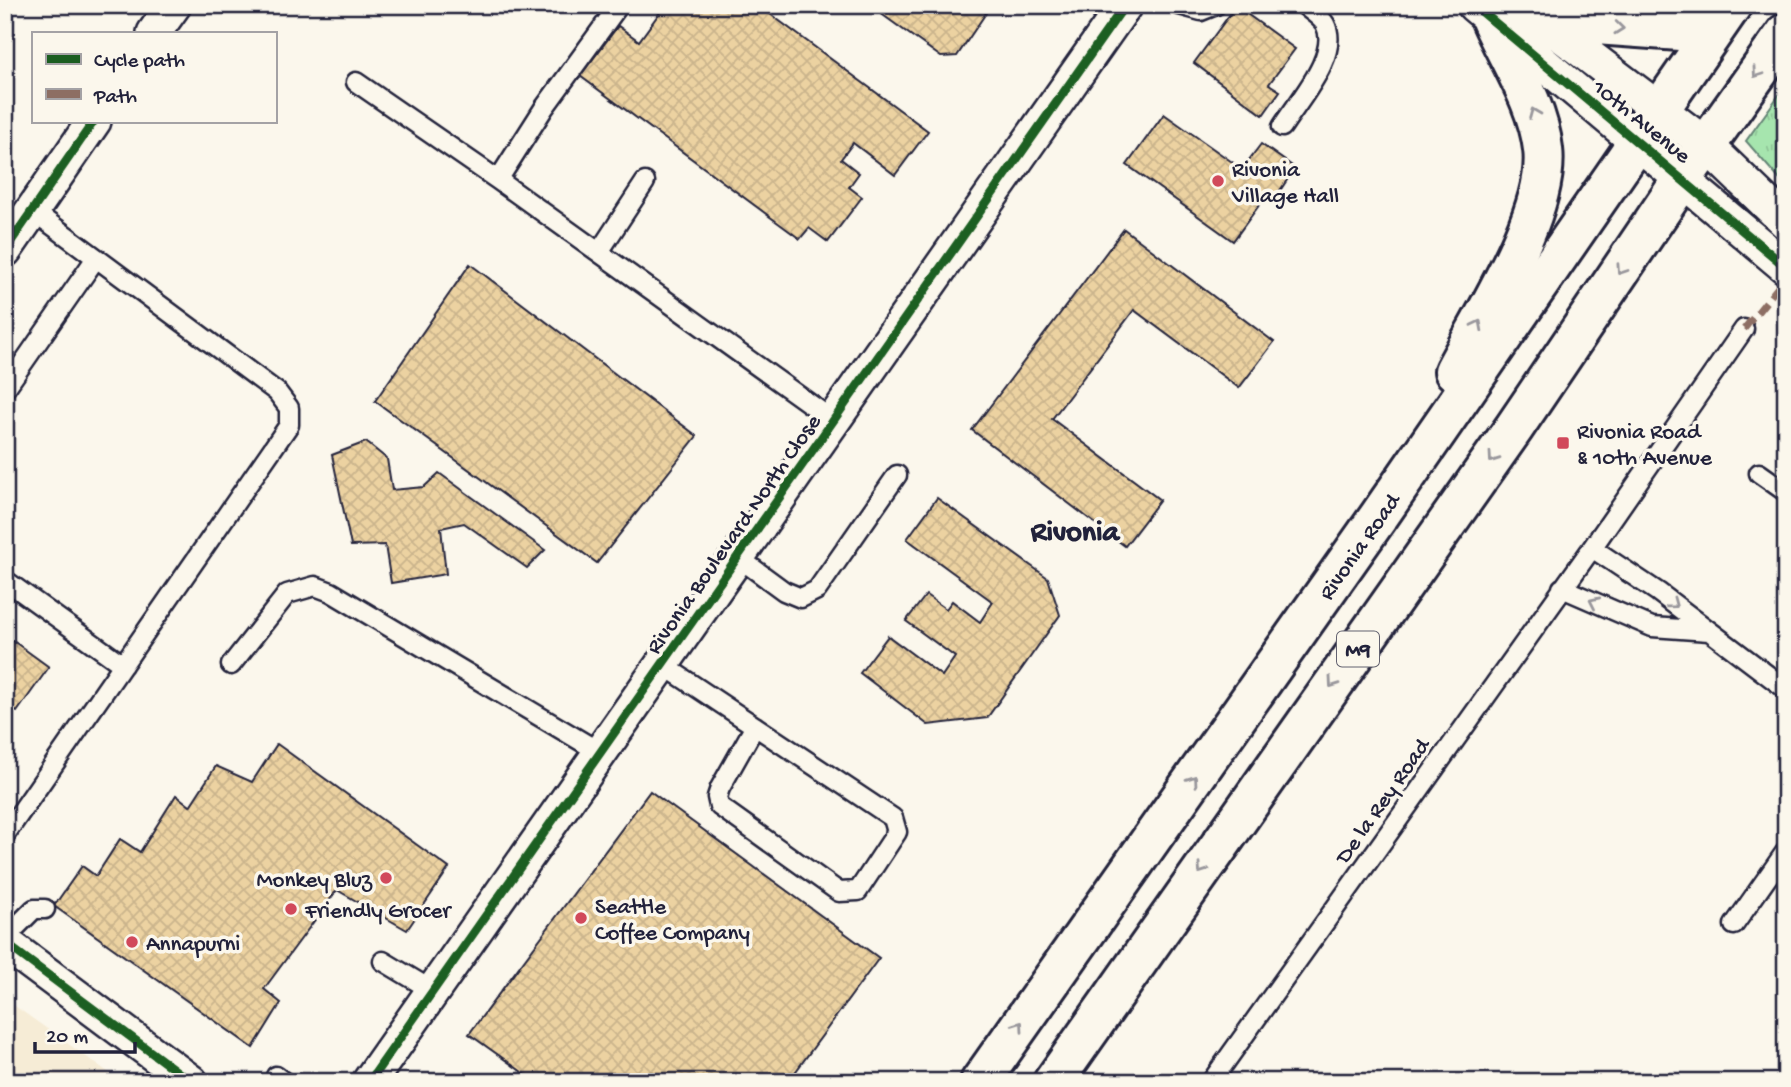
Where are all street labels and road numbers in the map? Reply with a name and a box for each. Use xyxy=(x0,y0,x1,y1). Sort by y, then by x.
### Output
street label: 10th Avenue xyxy=(1585,74,1696,171)
street label: Rivonia Boulevard North Close xyxy=(642,409,829,660)
street label: Rivonia Road xyxy=(1314,488,1408,606)
road number: M9 xyxy=(1337,632,1379,666)
street label: De la Rey Road xyxy=(1330,733,1438,871)

